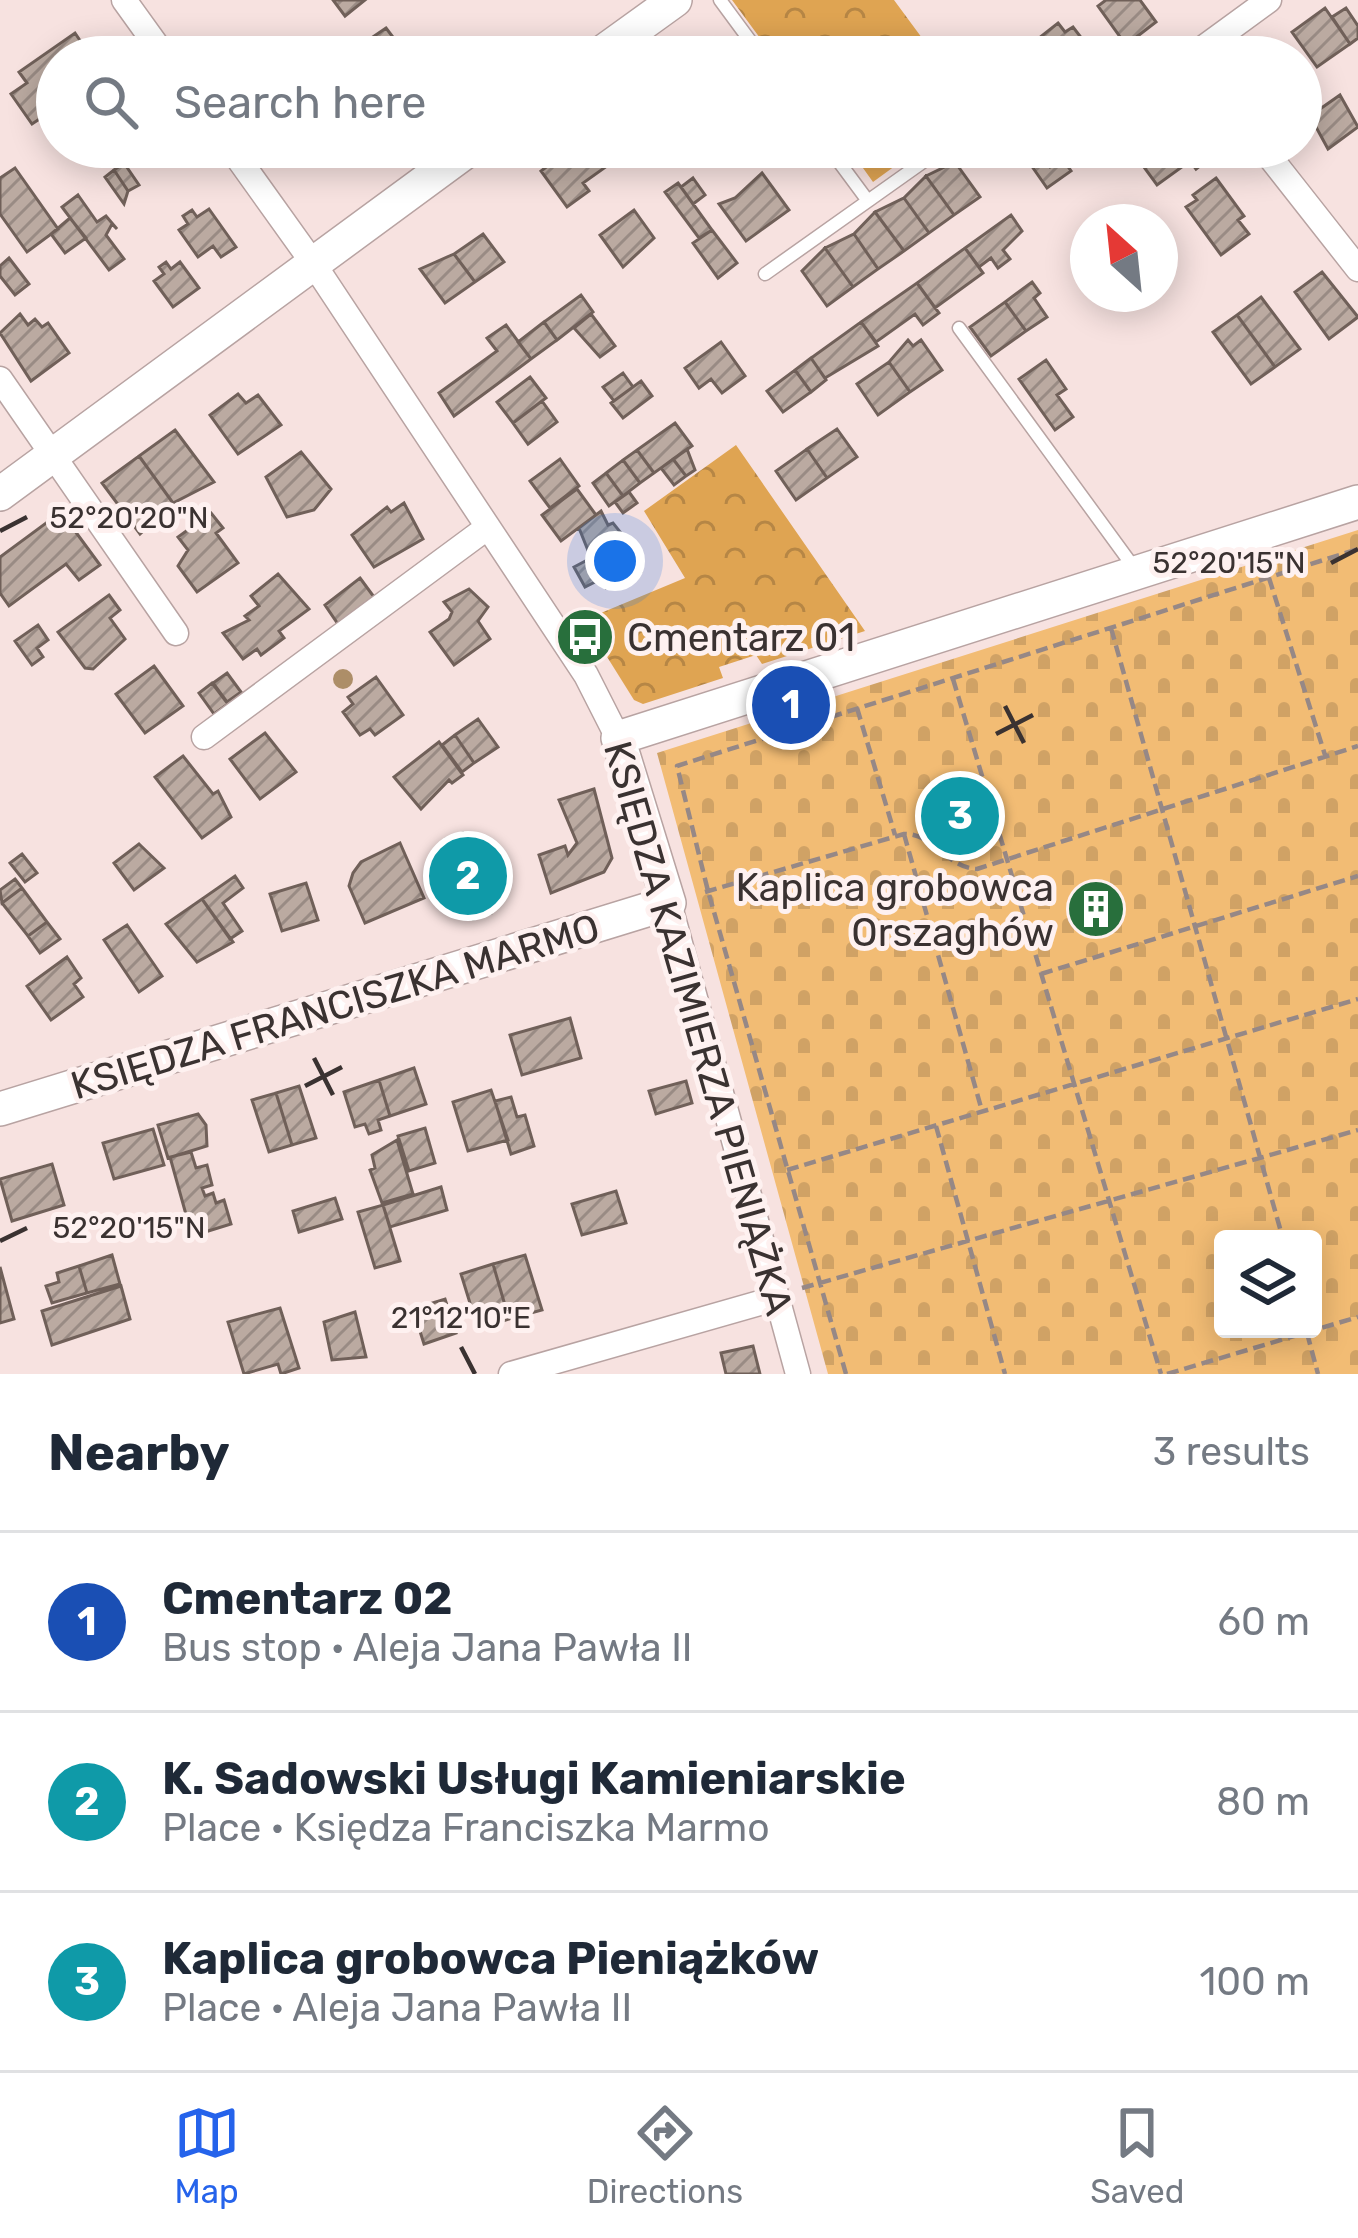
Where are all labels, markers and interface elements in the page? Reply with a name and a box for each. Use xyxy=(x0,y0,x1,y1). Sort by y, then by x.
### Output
search box xyxy=(36,36,1322,168)
icon: search xyxy=(78,69,144,135)
text: Search here xyxy=(174,76,426,129)
north arrow xyxy=(1070,204,1178,312)
text: 52°20'20"N xyxy=(50,500,209,536)
your location xyxy=(585,531,645,591)
text: 52°20'15"N xyxy=(1153,545,1306,581)
bus stop icon: Cmentarz 01 xyxy=(554,606,616,668)
place label: Cmentarz 01 xyxy=(627,615,855,661)
pin: 1 xyxy=(752,660,830,750)
street label: KSIĘDZA KAZIMIERZA PIENIĄŻKA xyxy=(594,736,802,1320)
pin: 3 xyxy=(921,771,999,861)
pin: 2 xyxy=(429,831,507,921)
place label: Kaplica grobowca Orszaghów xyxy=(736,865,1054,956)
building icon: Kaplica grobowca Orszaghów xyxy=(1065,878,1127,940)
street label: KSIĘDZA FRANCISZKA MARMO xyxy=(66,905,605,1109)
text: 52°20'15"N xyxy=(53,1210,206,1246)
map controls xyxy=(1214,1230,1322,1338)
button: layers xyxy=(1214,1230,1322,1338)
text: 21°12'10"E xyxy=(391,1300,531,1336)
text: Nearby xyxy=(48,1422,230,1483)
text: 3 results xyxy=(1153,1429,1310,1475)
text: Cmentarz 02 xyxy=(162,1572,453,1625)
text: 1 xyxy=(77,1599,97,1645)
text: 60 m xyxy=(1217,1599,1310,1645)
text: Bus stop · Aleja Jana Pawła II xyxy=(162,1625,692,1671)
text: K. Sadowski Usługi Kamieniarskie xyxy=(162,1752,906,1805)
text: 2 xyxy=(74,1779,100,1825)
text: 80 m xyxy=(1216,1779,1310,1825)
text: Place · Księdza Franciszka Marmo xyxy=(162,1805,770,1851)
text: Kaplica grobowca Pieniążków xyxy=(162,1932,819,1985)
text: 3 xyxy=(74,1959,100,2005)
text: 100 m xyxy=(1200,1959,1310,2005)
text: Place · Aleja Jana Pawła II xyxy=(162,1985,632,2031)
tab: Map xyxy=(174,2100,240,2211)
tab: Directions xyxy=(587,2100,743,2211)
tab: Saved xyxy=(1090,2100,1184,2211)

